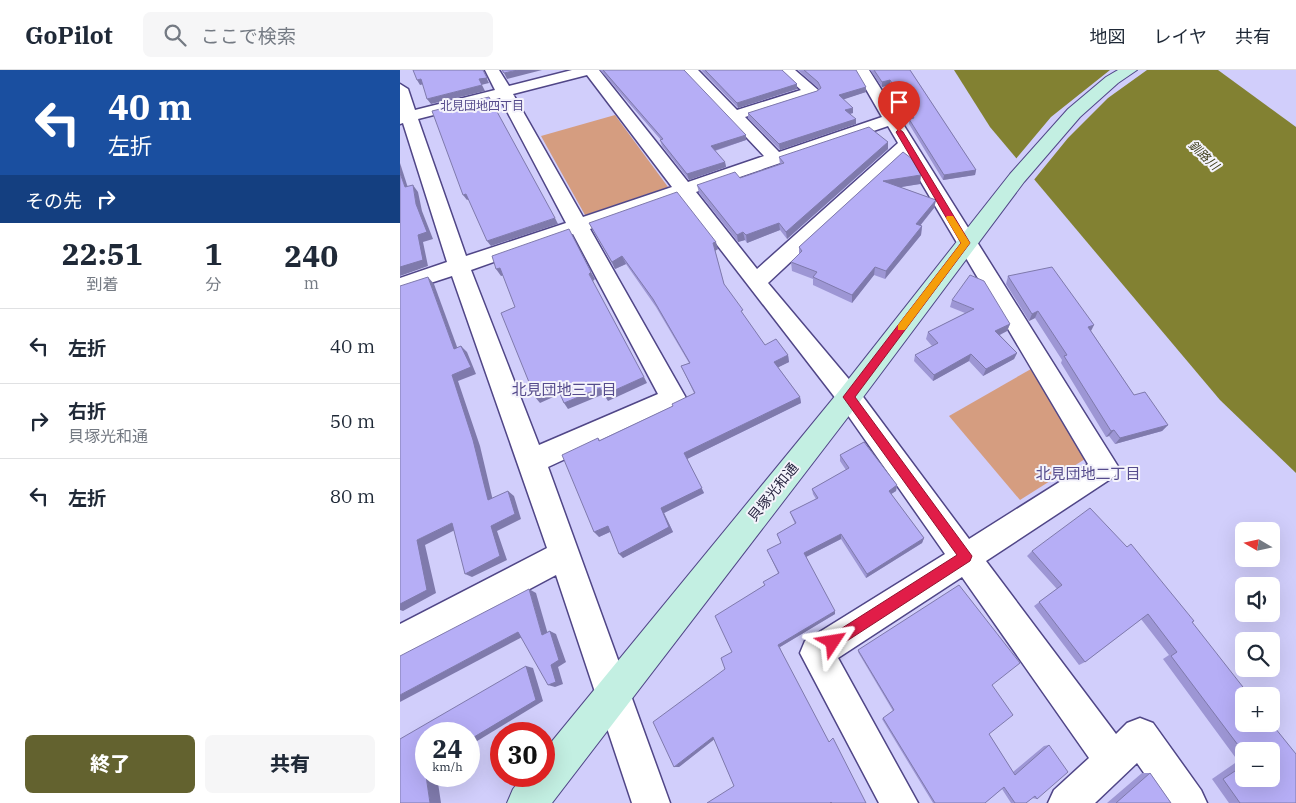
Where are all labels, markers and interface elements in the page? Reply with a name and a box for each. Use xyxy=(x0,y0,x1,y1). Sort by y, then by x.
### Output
search box xyxy=(143,12,493,57)
text: GoPilot xyxy=(25,19,113,51)
icon: search xyxy=(161,21,189,49)
text: ここで検索 xyxy=(201,24,296,48)
text: 地図 xyxy=(1090,25,1126,48)
text: レイヤ xyxy=(1154,25,1207,48)
text: 共有 xyxy=(1235,25,1271,48)
pin xyxy=(878,81,920,132)
text: 40 m xyxy=(108,84,192,130)
icon: arrive xyxy=(885,88,913,116)
icon: left xyxy=(25,90,90,155)
district label: 北見団地四丁目 xyxy=(440,98,524,113)
text: 左折 xyxy=(108,131,152,160)
water label: 釧路川 xyxy=(1186,137,1224,174)
icon: right xyxy=(92,185,120,213)
text: その先 xyxy=(25,189,82,213)
text: 22:51 xyxy=(62,234,143,273)
text: 1 xyxy=(205,234,223,273)
text: 240 xyxy=(284,236,338,275)
text: m xyxy=(304,273,319,293)
text: 到着 xyxy=(86,274,118,294)
text: 分 xyxy=(206,274,222,294)
icon: left xyxy=(25,332,53,360)
text: 40 m xyxy=(330,334,375,358)
text: 左折 xyxy=(68,336,106,360)
district label: 北見団地三丁目 xyxy=(511,380,617,399)
text: 右折 xyxy=(68,399,106,423)
icon: right xyxy=(25,407,53,435)
text: 50 m xyxy=(330,409,375,433)
text: 貝塚光和通 xyxy=(68,426,148,446)
street label: 貝塚光和通 xyxy=(744,459,802,525)
district label: 北見団地二丁目 xyxy=(1035,464,1141,483)
icon: left xyxy=(25,482,53,510)
text: 80 m xyxy=(330,484,375,508)
text: 左折 xyxy=(68,486,106,510)
north arrow xyxy=(1235,522,1280,568)
map controls xyxy=(1235,522,1280,787)
button: sound xyxy=(1235,577,1280,622)
position arrow xyxy=(806,615,858,667)
button: search xyxy=(1235,632,1280,677)
button: + xyxy=(1235,687,1280,732)
speed limit sign: 30 xyxy=(490,722,555,787)
text: 24 xyxy=(432,732,463,765)
button: 終了 xyxy=(25,735,195,793)
button: 共有 xyxy=(205,735,375,793)
button: − xyxy=(1235,742,1280,787)
text: km/h xyxy=(432,759,463,774)

